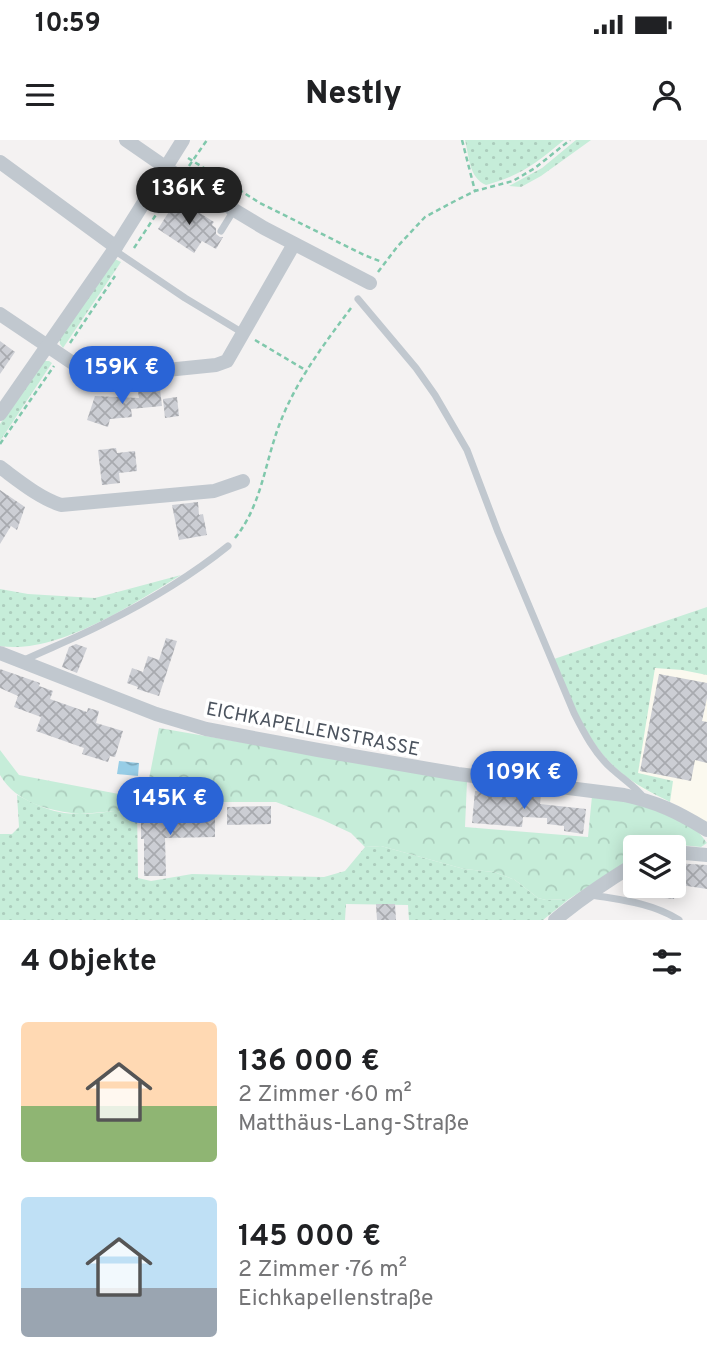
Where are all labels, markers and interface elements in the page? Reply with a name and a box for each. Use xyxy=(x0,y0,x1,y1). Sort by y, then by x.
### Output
text: 10:59 xyxy=(35,8,101,41)
text: Nestly xyxy=(305,75,402,115)
icon: menu xyxy=(21,76,59,114)
icon: person xyxy=(648,76,686,114)
pin: 136K € xyxy=(132,168,246,227)
text: 136K € xyxy=(152,175,226,204)
pin: 159K € xyxy=(65,346,179,406)
text: 159K € xyxy=(85,354,159,383)
street label: EICHKAPELLENSTRASSE xyxy=(204,697,421,762)
pin: 109K € xyxy=(467,752,581,811)
text: 109K € xyxy=(486,759,562,788)
pin: 145K € xyxy=(113,778,227,837)
text: 145K € xyxy=(133,785,207,814)
map controls xyxy=(623,835,686,898)
button: layers xyxy=(623,835,686,898)
icon: filters xyxy=(648,943,686,981)
text: 4 Objekte xyxy=(21,944,157,981)
text: 136 000 € xyxy=(238,1044,380,1081)
icon: home xyxy=(77,1050,161,1134)
text: 2 Zimmer · 60 m² xyxy=(238,1081,412,1110)
text: Matthäus-Lang-Straße xyxy=(238,1110,469,1139)
text: 145 000 € xyxy=(238,1219,381,1256)
icon: home xyxy=(77,1225,161,1309)
text: 2 Zimmer · 76 m² xyxy=(238,1256,407,1285)
text: Eichkapellenstraße xyxy=(238,1285,433,1314)

